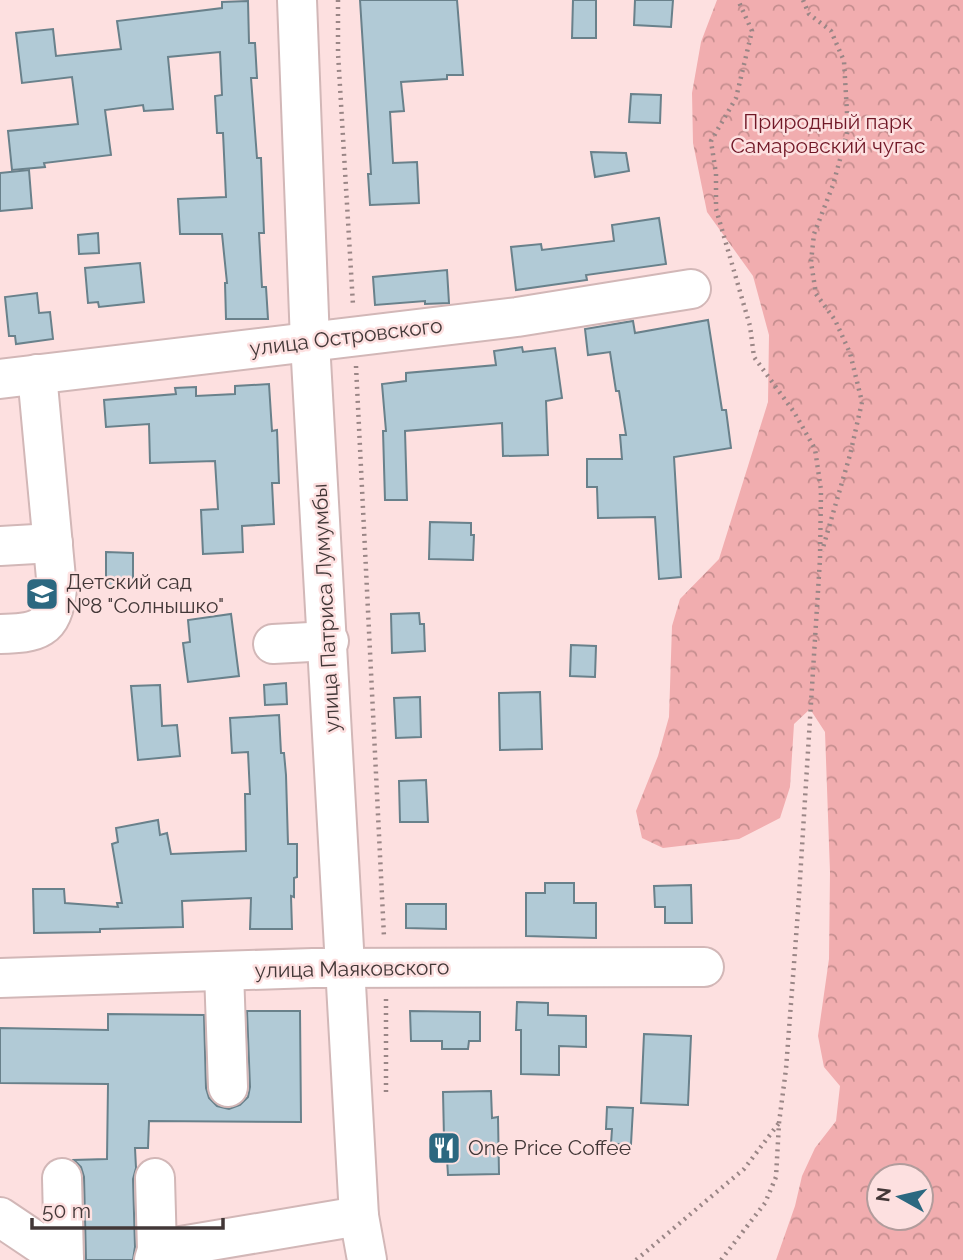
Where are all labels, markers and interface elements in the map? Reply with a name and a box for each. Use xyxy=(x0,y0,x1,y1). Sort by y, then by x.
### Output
park label: Природный парк Самаровский чугас xyxy=(730,109,926,158)
street label: улица Островского xyxy=(248,312,444,361)
street label: улица Патриса Лумумбы xyxy=(306,483,345,733)
place label: Детский сад №8 "Солнышко" xyxy=(66,569,224,618)
school or university icon: Детский сад №8 "Солнышко" xyxy=(23,575,61,613)
street label: улица Маяковского xyxy=(254,954,450,983)
restaurant icon: One Price Coffee xyxy=(425,1129,463,1167)
place label: One Price Coffee xyxy=(468,1135,631,1160)
north arrow xyxy=(865,1162,935,1232)
scale bar xyxy=(32,1186,222,1230)
text: N xyxy=(871,1186,895,1203)
text: 50 m xyxy=(42,1198,91,1223)

